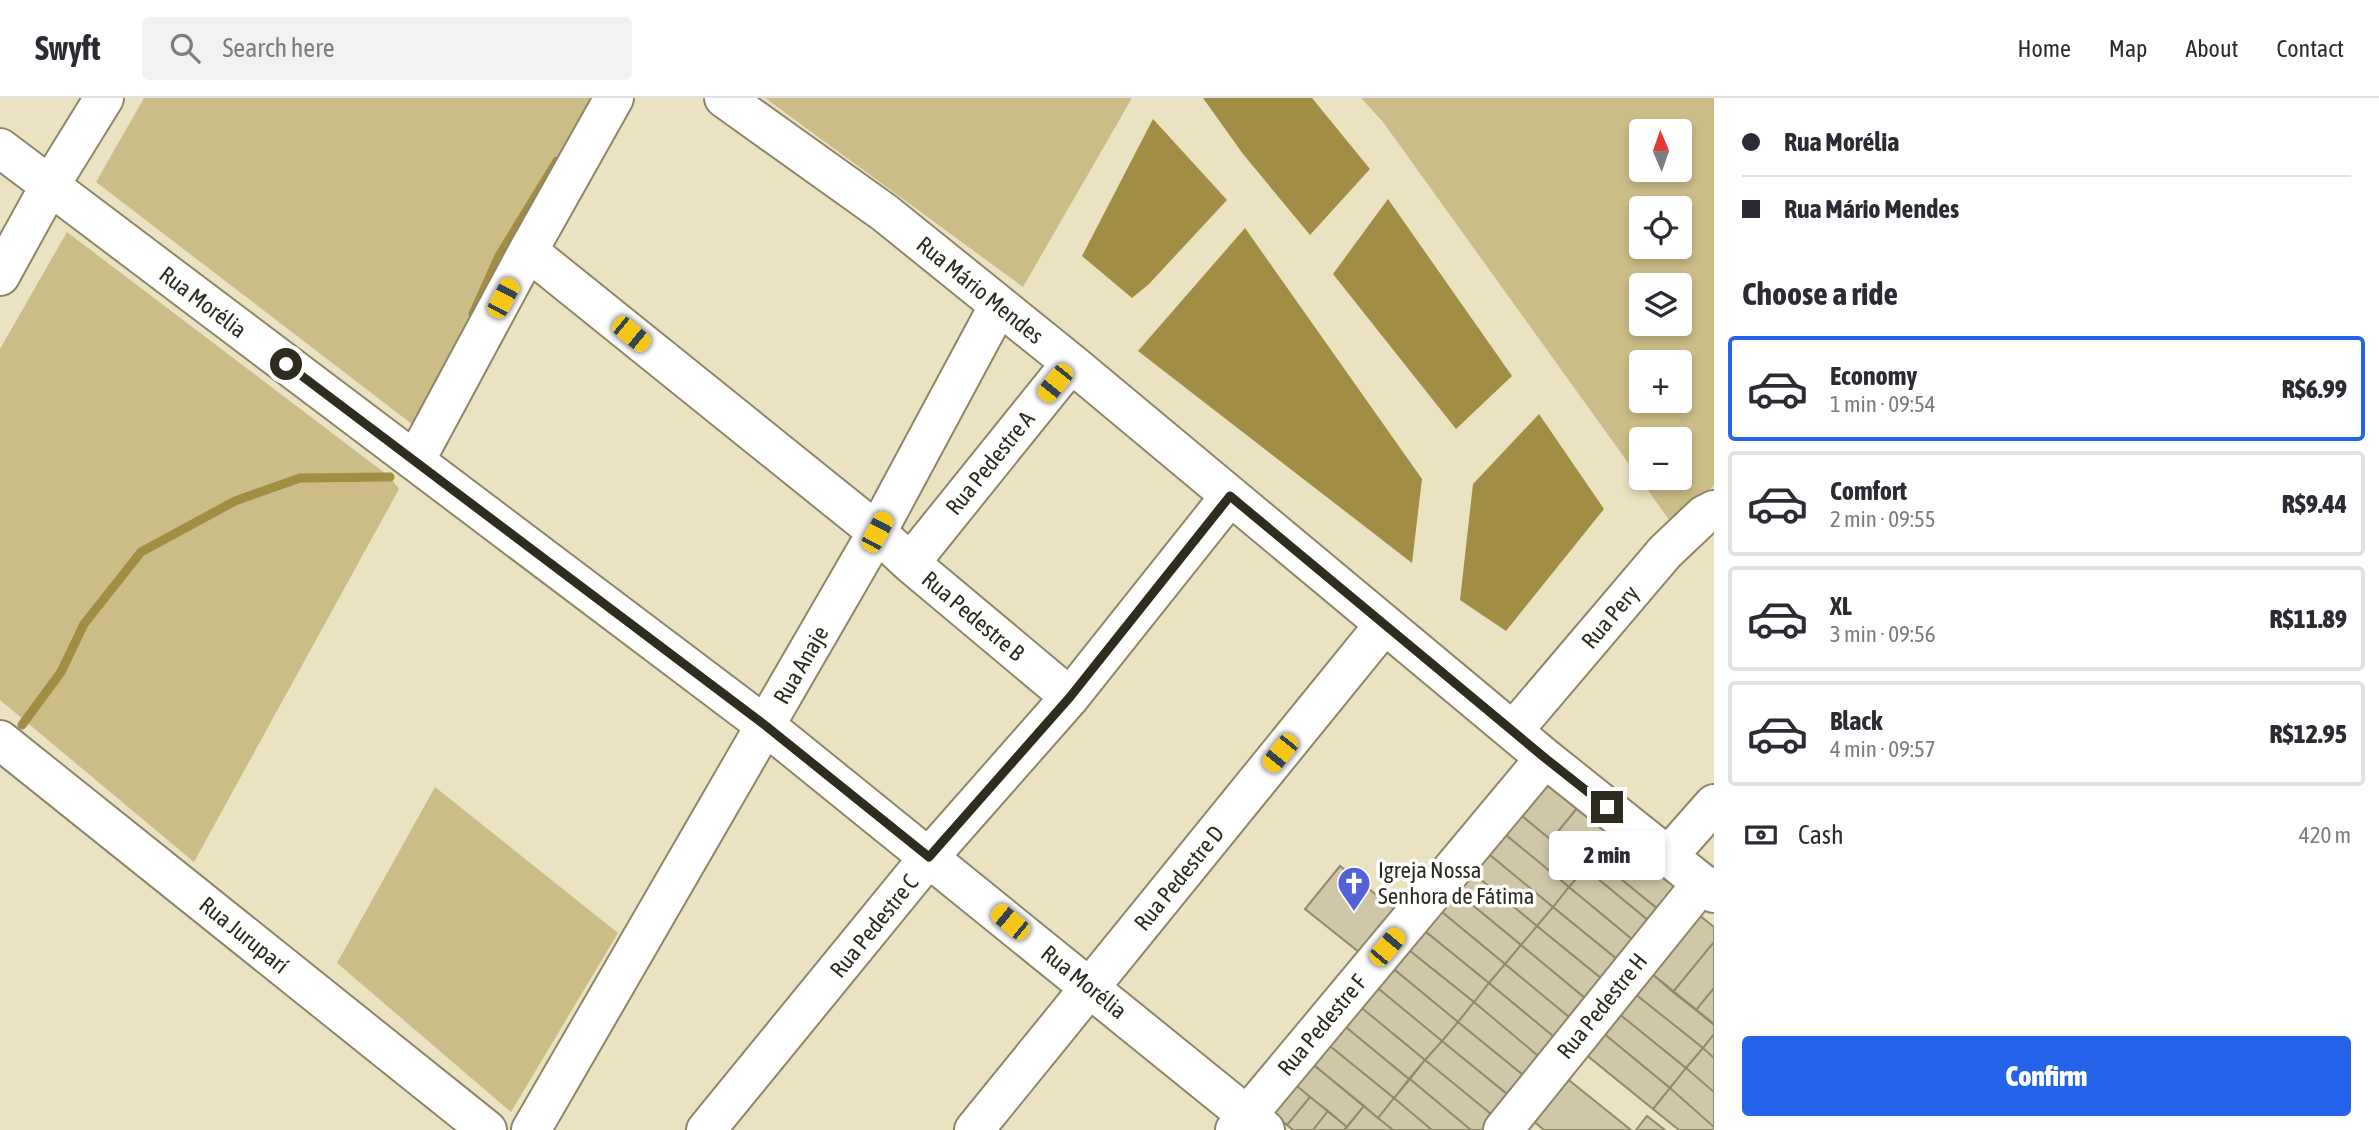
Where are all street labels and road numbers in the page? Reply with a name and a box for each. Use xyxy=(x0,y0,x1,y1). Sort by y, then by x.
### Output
street label: Rua Mário Mendes xyxy=(912,231,1048,349)
street label: Rua Morélia xyxy=(154,261,252,343)
street label: Rua Pedestre A xyxy=(940,405,1040,520)
street label: Rua Pedestre B xyxy=(917,566,1029,666)
street label: Rua Pery xyxy=(1576,580,1644,654)
street label: Rua Anaje xyxy=(768,622,834,708)
street label: Rua Pedestre D xyxy=(1129,820,1229,936)
street label: Rua Pedestre C xyxy=(825,869,923,983)
street label: Rua Juruparí xyxy=(194,891,294,979)
street label: Rua Morélia xyxy=(1036,940,1132,1024)
street label: Rua Pedestre H xyxy=(1552,948,1652,1064)
street label: Rua Pedestre F xyxy=(1272,969,1372,1081)

